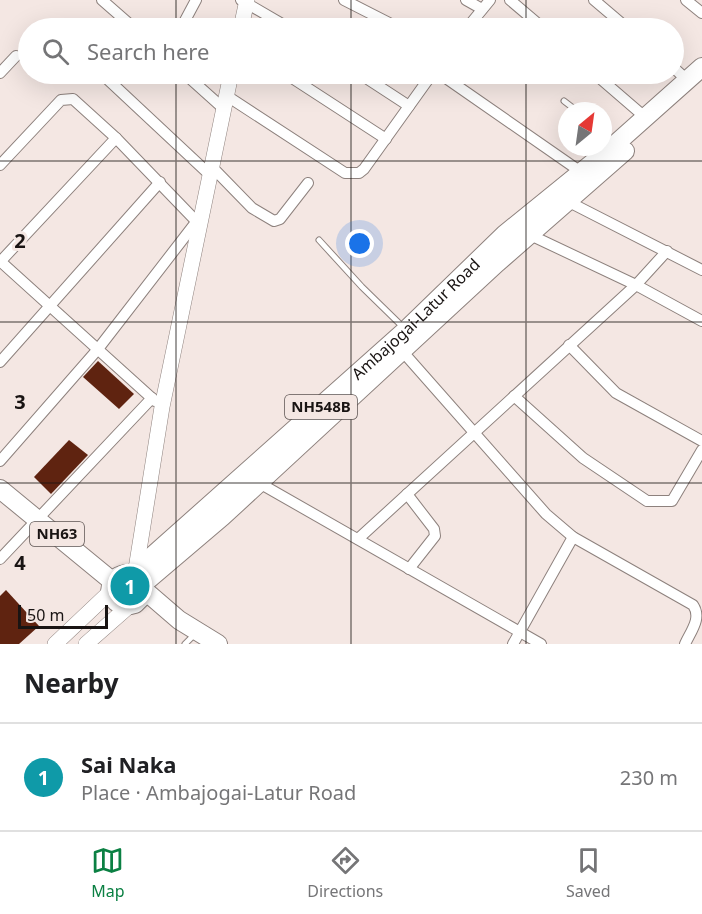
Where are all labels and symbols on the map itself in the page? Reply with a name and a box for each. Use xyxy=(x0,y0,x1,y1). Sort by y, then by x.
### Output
north arrow xyxy=(558,102,612,156)
text: 2 xyxy=(14,227,26,254)
your location xyxy=(345,229,374,258)
street label: Ambajogai-Latur Road xyxy=(347,253,485,384)
text: 3 xyxy=(14,388,26,415)
road number: NH548B xyxy=(285,395,357,419)
road number: NH63 xyxy=(30,522,84,546)
text: 4 xyxy=(14,549,26,576)
pin: 1 xyxy=(110,564,150,608)
scale bar xyxy=(18,602,108,630)

